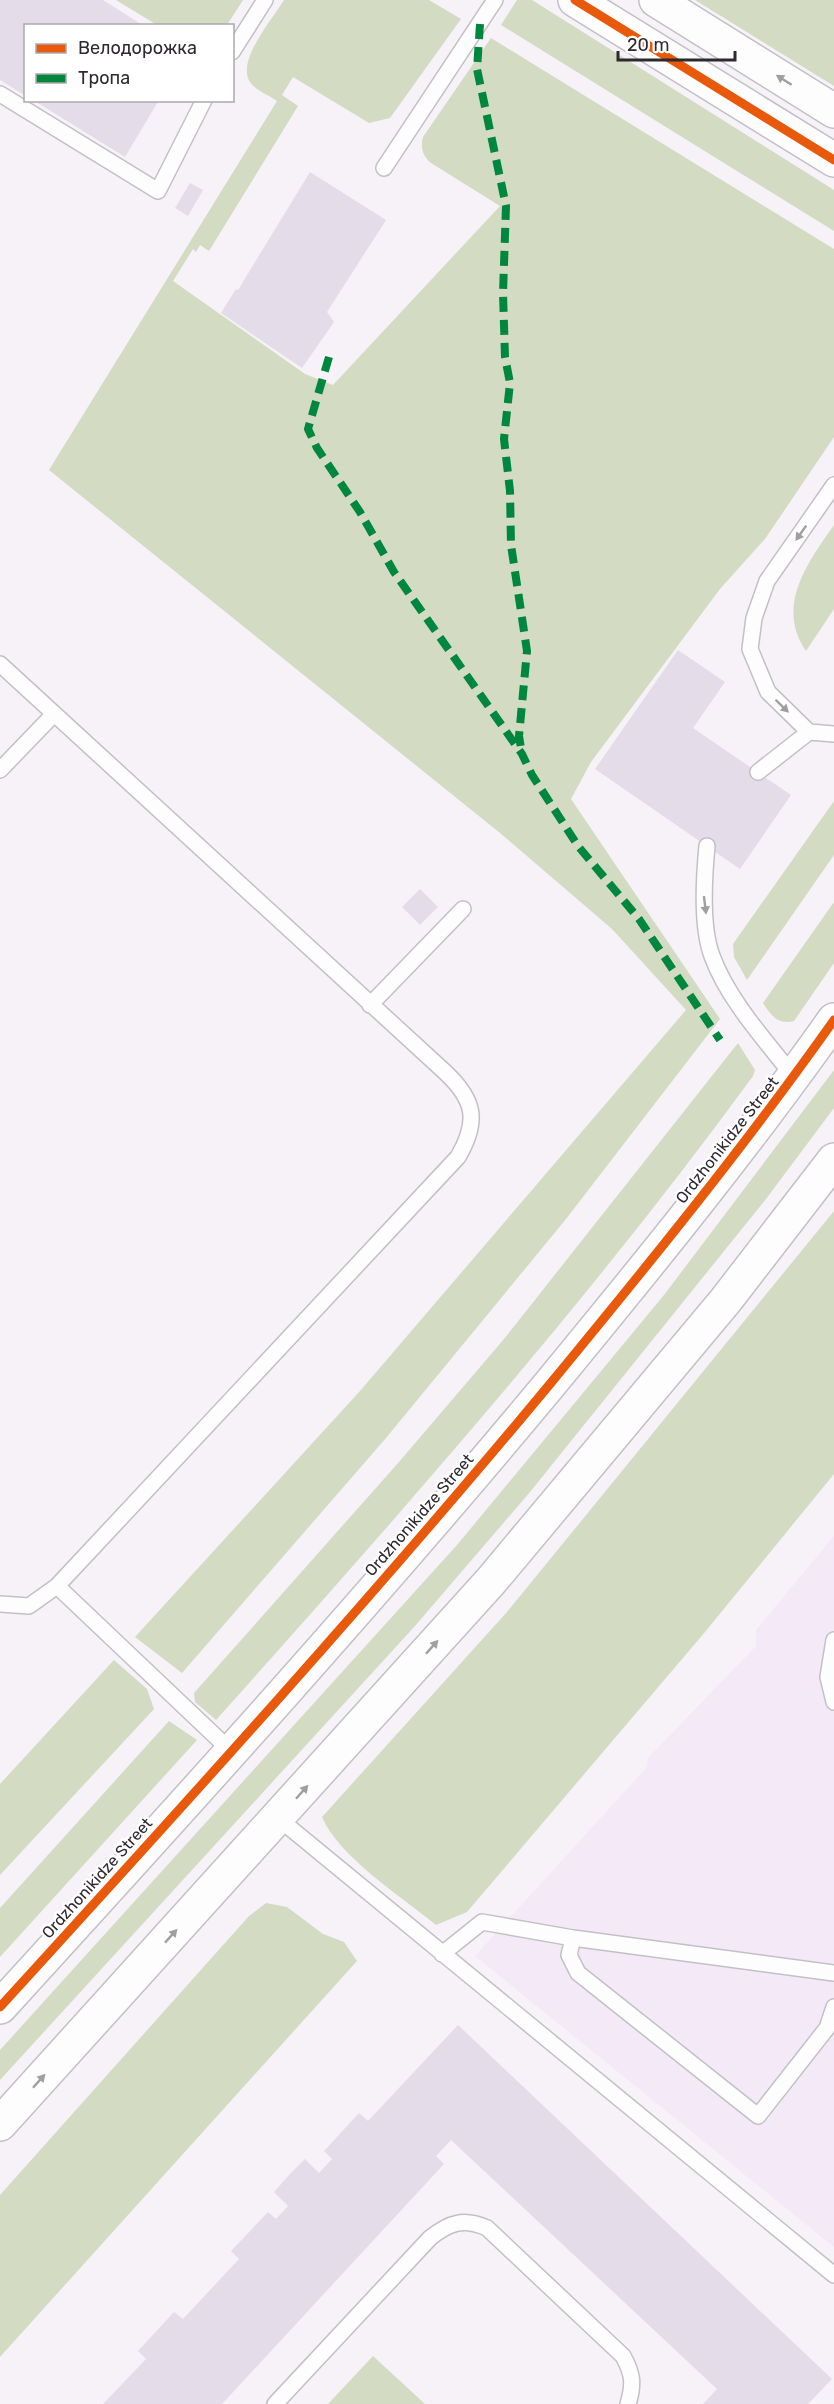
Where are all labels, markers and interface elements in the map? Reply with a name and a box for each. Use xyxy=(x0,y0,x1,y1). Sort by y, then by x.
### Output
legend xyxy=(24,24,234,102)
scale bar xyxy=(618,24,735,62)
text: 20 m xyxy=(627,34,669,56)
text: Велодорожка xyxy=(78,37,197,59)
text: Тропа xyxy=(78,67,130,89)
one-way arrow xyxy=(776,74,792,85)
one-way arrow xyxy=(796,525,807,541)
one-way arrow xyxy=(775,698,789,712)
one-way arrow xyxy=(700,895,709,914)
street label: Ordzhonikidze Street xyxy=(672,1073,782,1207)
street label: Ordzhonikidze Street xyxy=(361,1450,477,1580)
one-way arrow xyxy=(425,1640,438,1655)
one-way arrow xyxy=(295,1785,308,1800)
street label: Ordzhonikidze Street xyxy=(38,1814,156,1942)
one-way arrow xyxy=(163,1930,177,1944)
one-way arrow xyxy=(32,2073,46,2088)

